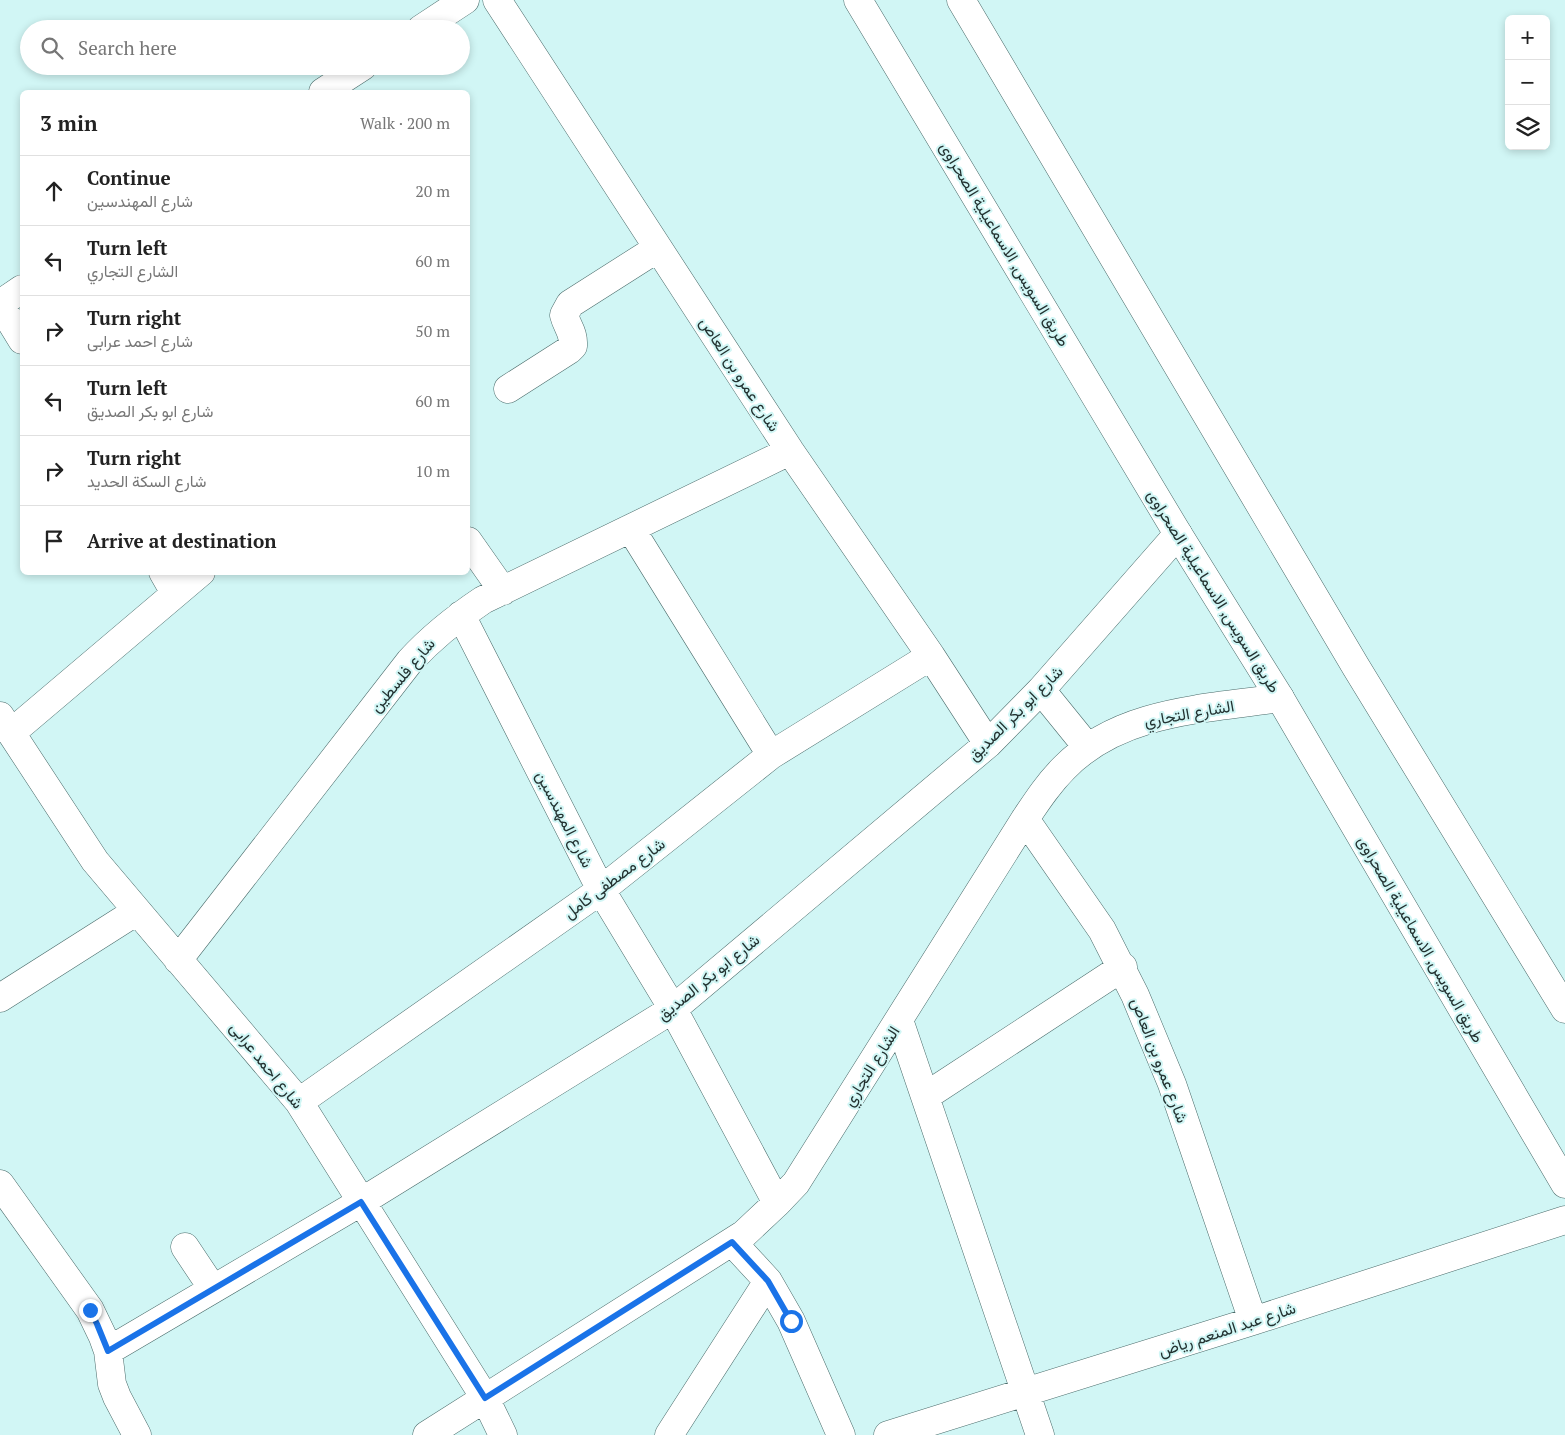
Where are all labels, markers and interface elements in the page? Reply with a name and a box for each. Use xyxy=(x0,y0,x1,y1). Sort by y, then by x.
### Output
map controls xyxy=(1505,15,1550,150)
button: + xyxy=(1505,15,1550,60)
search box xyxy=(20,20,470,75)
icon: search xyxy=(38,34,66,62)
text: Search here xyxy=(78,35,177,60)
button: − xyxy=(1505,60,1550,105)
button: layers xyxy=(1505,105,1550,150)
text: 3 min xyxy=(40,109,97,137)
text: Walk · 200 m xyxy=(360,112,450,134)
street label: طريق السويس, الاسماعيلية الصحراوى xyxy=(935,137,1075,351)
text: Continue xyxy=(87,165,171,190)
icon: ahead xyxy=(40,177,68,205)
text: 20 m xyxy=(415,180,450,202)
text: شارع المهندسين xyxy=(87,190,193,212)
text: Turn left xyxy=(87,235,168,260)
icon: left xyxy=(40,247,68,275)
text: 60 m xyxy=(415,250,450,272)
text: الشارع التجاري xyxy=(87,260,178,282)
text: Turn right xyxy=(87,305,181,330)
street label: شارع عمرو بن العاص xyxy=(694,313,785,436)
icon: right xyxy=(40,317,68,345)
text: 50 m xyxy=(415,320,450,342)
text: شارع احمد عرابى xyxy=(87,330,193,352)
text: Turn left xyxy=(87,375,168,400)
icon: left xyxy=(40,387,68,415)
text: 60 m xyxy=(415,390,450,412)
text: شارع ابو بكر الصديق xyxy=(87,400,213,422)
text: Turn right xyxy=(87,445,181,470)
icon: right xyxy=(40,457,68,485)
text: 10 m xyxy=(415,460,450,482)
text: شارع السكة الحديد xyxy=(87,470,206,492)
street label: طريق السويس, الاسماعيلية الصحراوى xyxy=(1142,485,1286,697)
icon: arrive xyxy=(40,527,68,555)
text: Arrive at destination xyxy=(87,528,276,553)
street label: شارع فلسطين xyxy=(364,633,440,717)
street label: شارع ابو بكر الصديق xyxy=(963,661,1068,766)
street label: الشارع التجاري xyxy=(1142,694,1236,735)
street label: شارع المهندسين xyxy=(530,767,599,872)
street label: طريق السويس, الاسماعيلية الصحراوى xyxy=(1353,832,1489,1046)
street label: شارع مصطفى كامل xyxy=(559,833,670,924)
street label: شارع ابو بكر الصديق xyxy=(652,929,765,1026)
street label: شارع عمرو بن العاص xyxy=(1125,994,1194,1126)
street label: شارع احمد عرابى xyxy=(224,1017,309,1114)
street label: الشارع التجاري xyxy=(838,1021,907,1112)
street label: شارع عبد المنعم رياض xyxy=(1156,1296,1299,1363)
route end xyxy=(79,1299,102,1322)
route start xyxy=(780,1310,803,1333)

